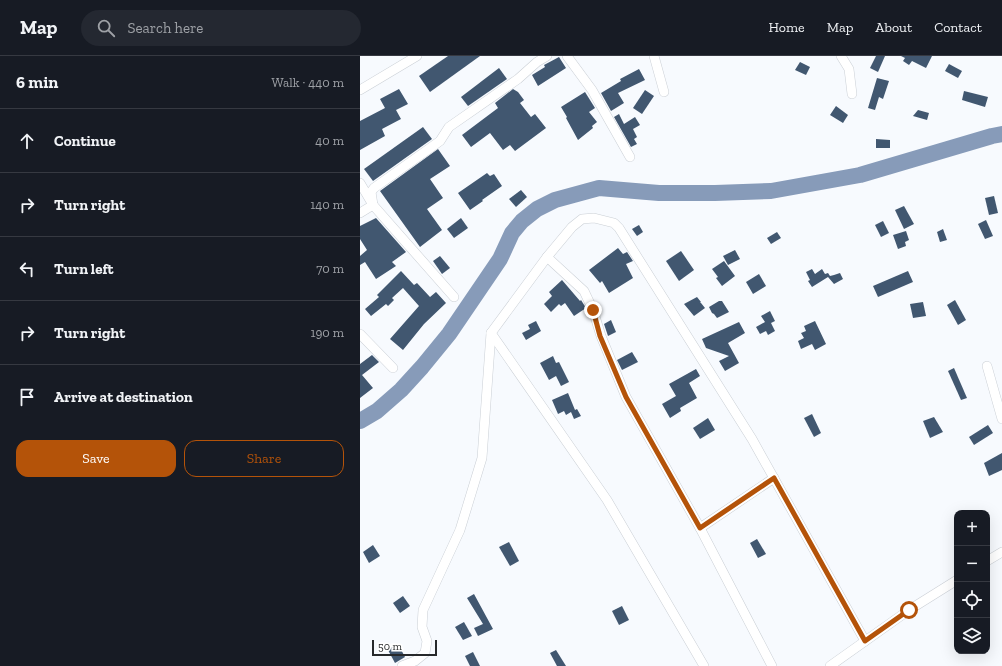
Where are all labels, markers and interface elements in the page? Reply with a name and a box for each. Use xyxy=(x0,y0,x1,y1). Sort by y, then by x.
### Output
search box xyxy=(81,10,361,46)
text: Map xyxy=(20,16,57,39)
icon: search xyxy=(95,17,117,39)
text: Search here xyxy=(127,19,203,37)
text: Home xyxy=(769,19,805,36)
text: Map xyxy=(827,19,853,36)
text: About xyxy=(875,19,912,36)
text: Contact xyxy=(934,19,982,36)
text: 6 min xyxy=(16,72,58,92)
text: Walk · 440 m xyxy=(272,75,344,90)
icon: ahead xyxy=(16,130,38,152)
text: Continue xyxy=(54,132,116,150)
text: 40 m xyxy=(315,133,344,148)
icon: right xyxy=(16,194,38,216)
text: Turn right xyxy=(54,196,125,214)
text: 140 m xyxy=(310,197,344,212)
icon: left xyxy=(16,258,38,280)
text: Turn left xyxy=(54,260,114,278)
text: 70 m xyxy=(316,261,344,276)
route end xyxy=(584,301,602,319)
icon: right xyxy=(16,322,38,344)
text: Turn right xyxy=(54,324,125,342)
text: 190 m xyxy=(310,325,344,340)
icon: arrive xyxy=(16,386,38,408)
text: Arrive at destination xyxy=(54,388,193,406)
button: Save xyxy=(16,440,176,477)
button: Share xyxy=(184,440,344,477)
map controls xyxy=(954,510,990,654)
button: + xyxy=(954,510,990,546)
button: − xyxy=(954,546,990,582)
button: locate xyxy=(954,582,990,618)
route start xyxy=(900,601,918,619)
button: layers xyxy=(954,618,990,654)
scale bar xyxy=(372,638,437,657)
text: 50 m xyxy=(378,640,402,653)

